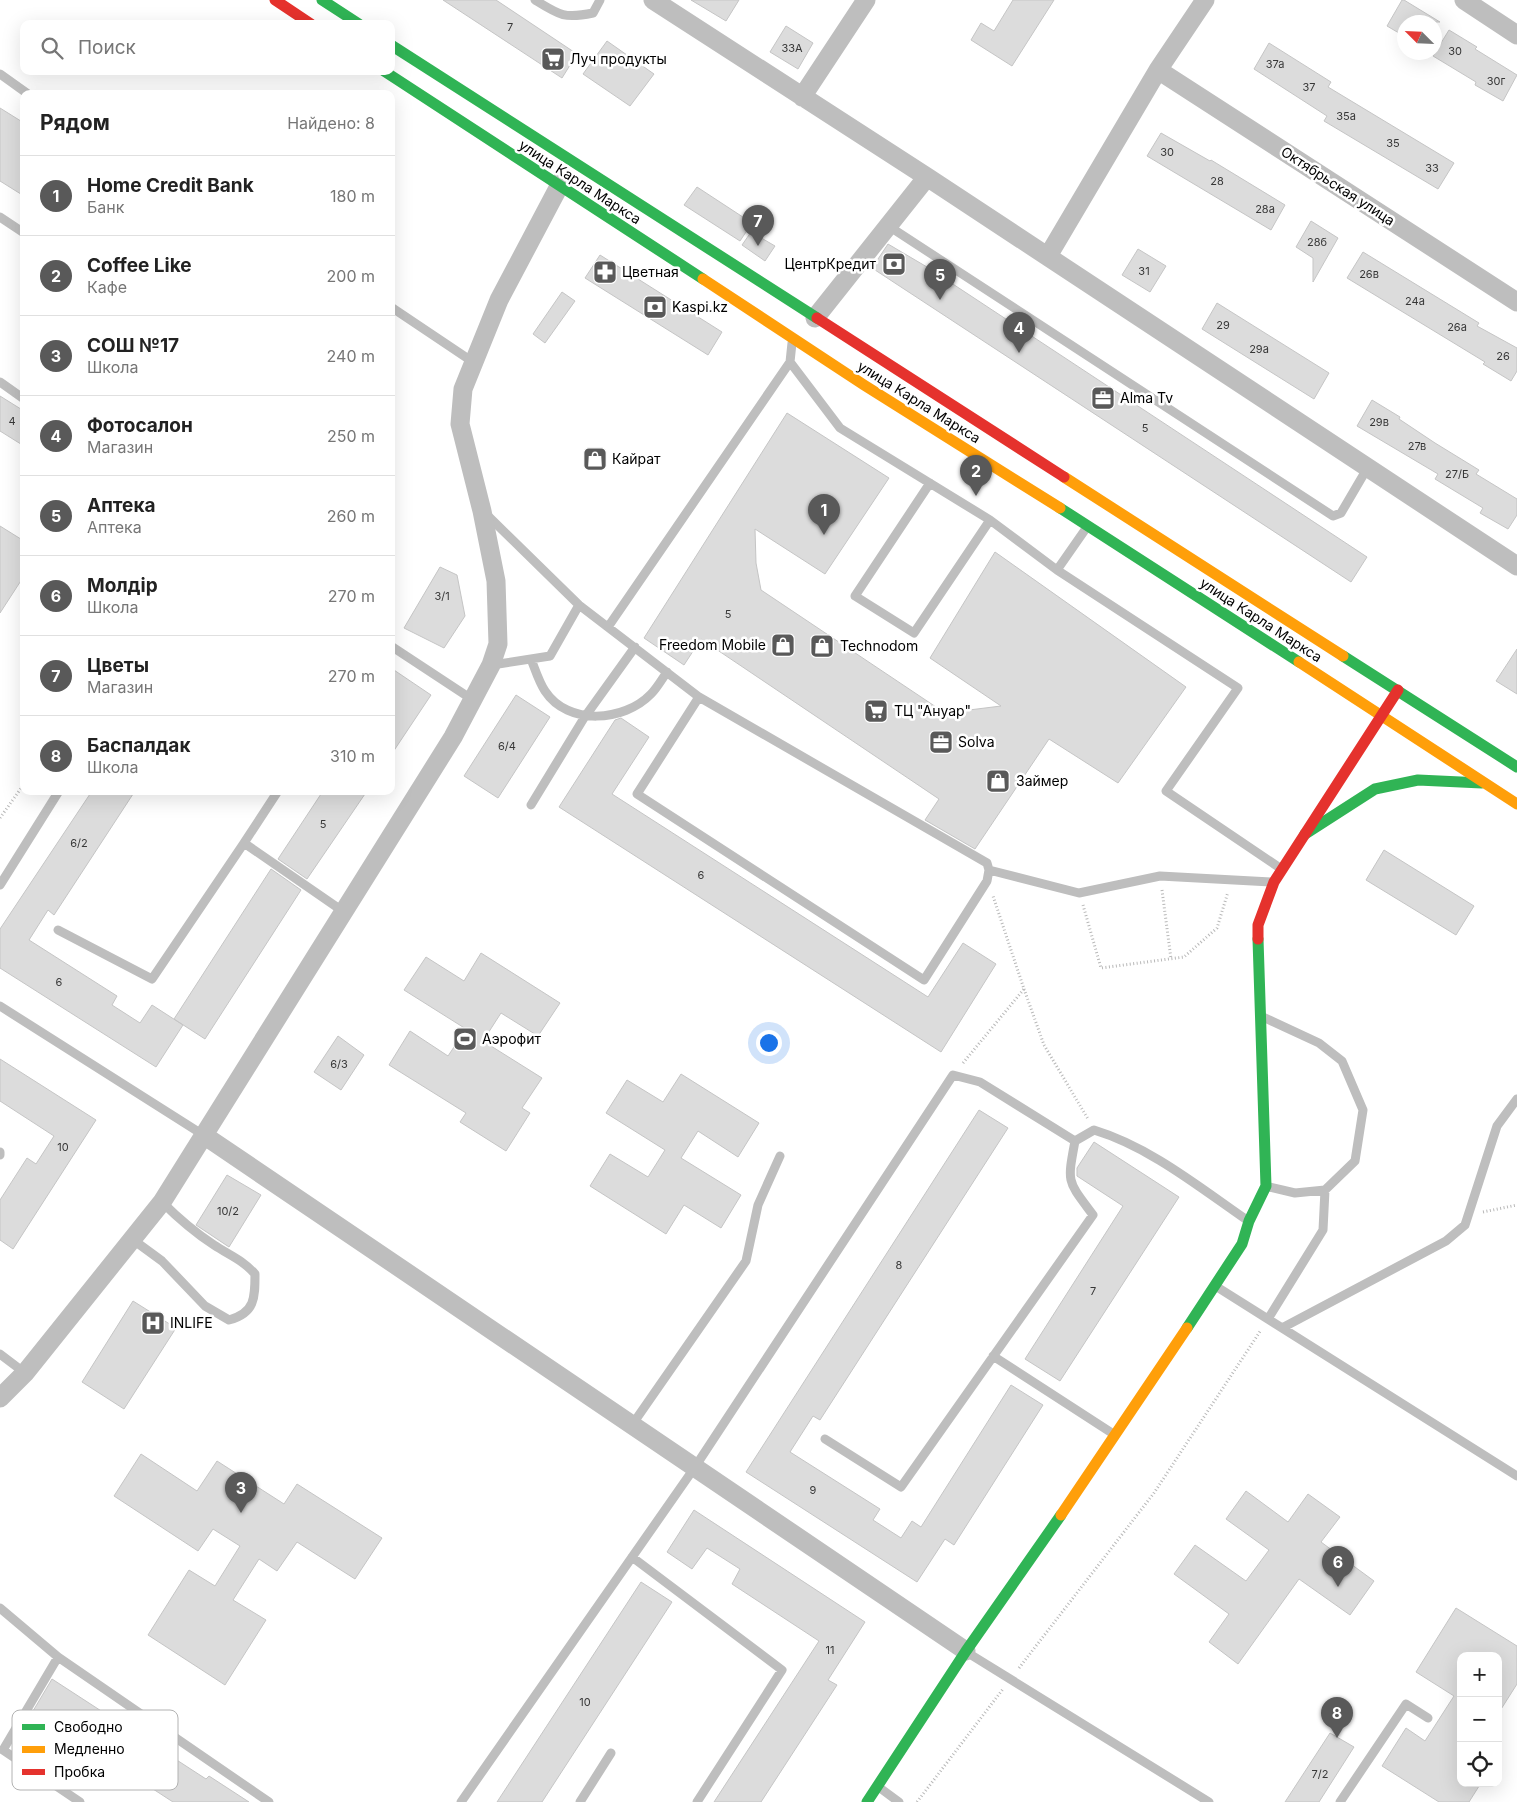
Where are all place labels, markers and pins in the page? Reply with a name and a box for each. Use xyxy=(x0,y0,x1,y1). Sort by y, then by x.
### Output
supermarket icon: Луч продукты xyxy=(540,46,566,72)
place label: Луч продукты xyxy=(570,50,667,67)
pin: 7 xyxy=(742,205,774,246)
bank icon: ЦентрКредит xyxy=(881,251,907,277)
place label: ЦентрКредит xyxy=(784,255,876,272)
pharmacy icon: Цветная xyxy=(592,259,618,285)
pin: 5 xyxy=(924,259,956,300)
place label: Цветная xyxy=(622,263,679,280)
bank icon: Kaspi.kz xyxy=(642,294,668,320)
place label: Kaspi.kz xyxy=(672,298,728,315)
pin: 4 xyxy=(1003,312,1035,353)
office icon: Alma Tv xyxy=(1090,385,1116,411)
place label: Alma Tv xyxy=(1120,389,1173,406)
shop icon: Кайрат xyxy=(582,446,608,472)
place label: Кайрат xyxy=(612,450,661,467)
pin: 2 xyxy=(960,455,992,496)
pin: 1 xyxy=(808,494,840,535)
shop icon: Freedom Mobile xyxy=(770,632,796,658)
shop icon: Technodom xyxy=(809,633,835,659)
place label: Freedom Mobile xyxy=(659,636,766,653)
place label: Technodom xyxy=(840,637,918,654)
supermarket icon: ТЦ "Ануар" xyxy=(863,698,889,724)
place label: ТЦ "Ануар" xyxy=(894,702,971,719)
office icon: Solva xyxy=(928,729,954,755)
place label: Solva xyxy=(958,733,995,750)
shop icon: Займер xyxy=(985,768,1011,794)
place label: Займер xyxy=(1016,772,1068,789)
sports icon: Аэрофит xyxy=(452,1026,478,1052)
place label: Аэрофит xyxy=(482,1030,541,1047)
hospital icon: INLIFE xyxy=(140,1310,166,1336)
place label: INLIFE xyxy=(170,1314,213,1331)
pin: 3 xyxy=(225,1472,257,1513)
pin: 6 xyxy=(1322,1546,1354,1587)
pin: 8 xyxy=(1321,1697,1353,1738)

